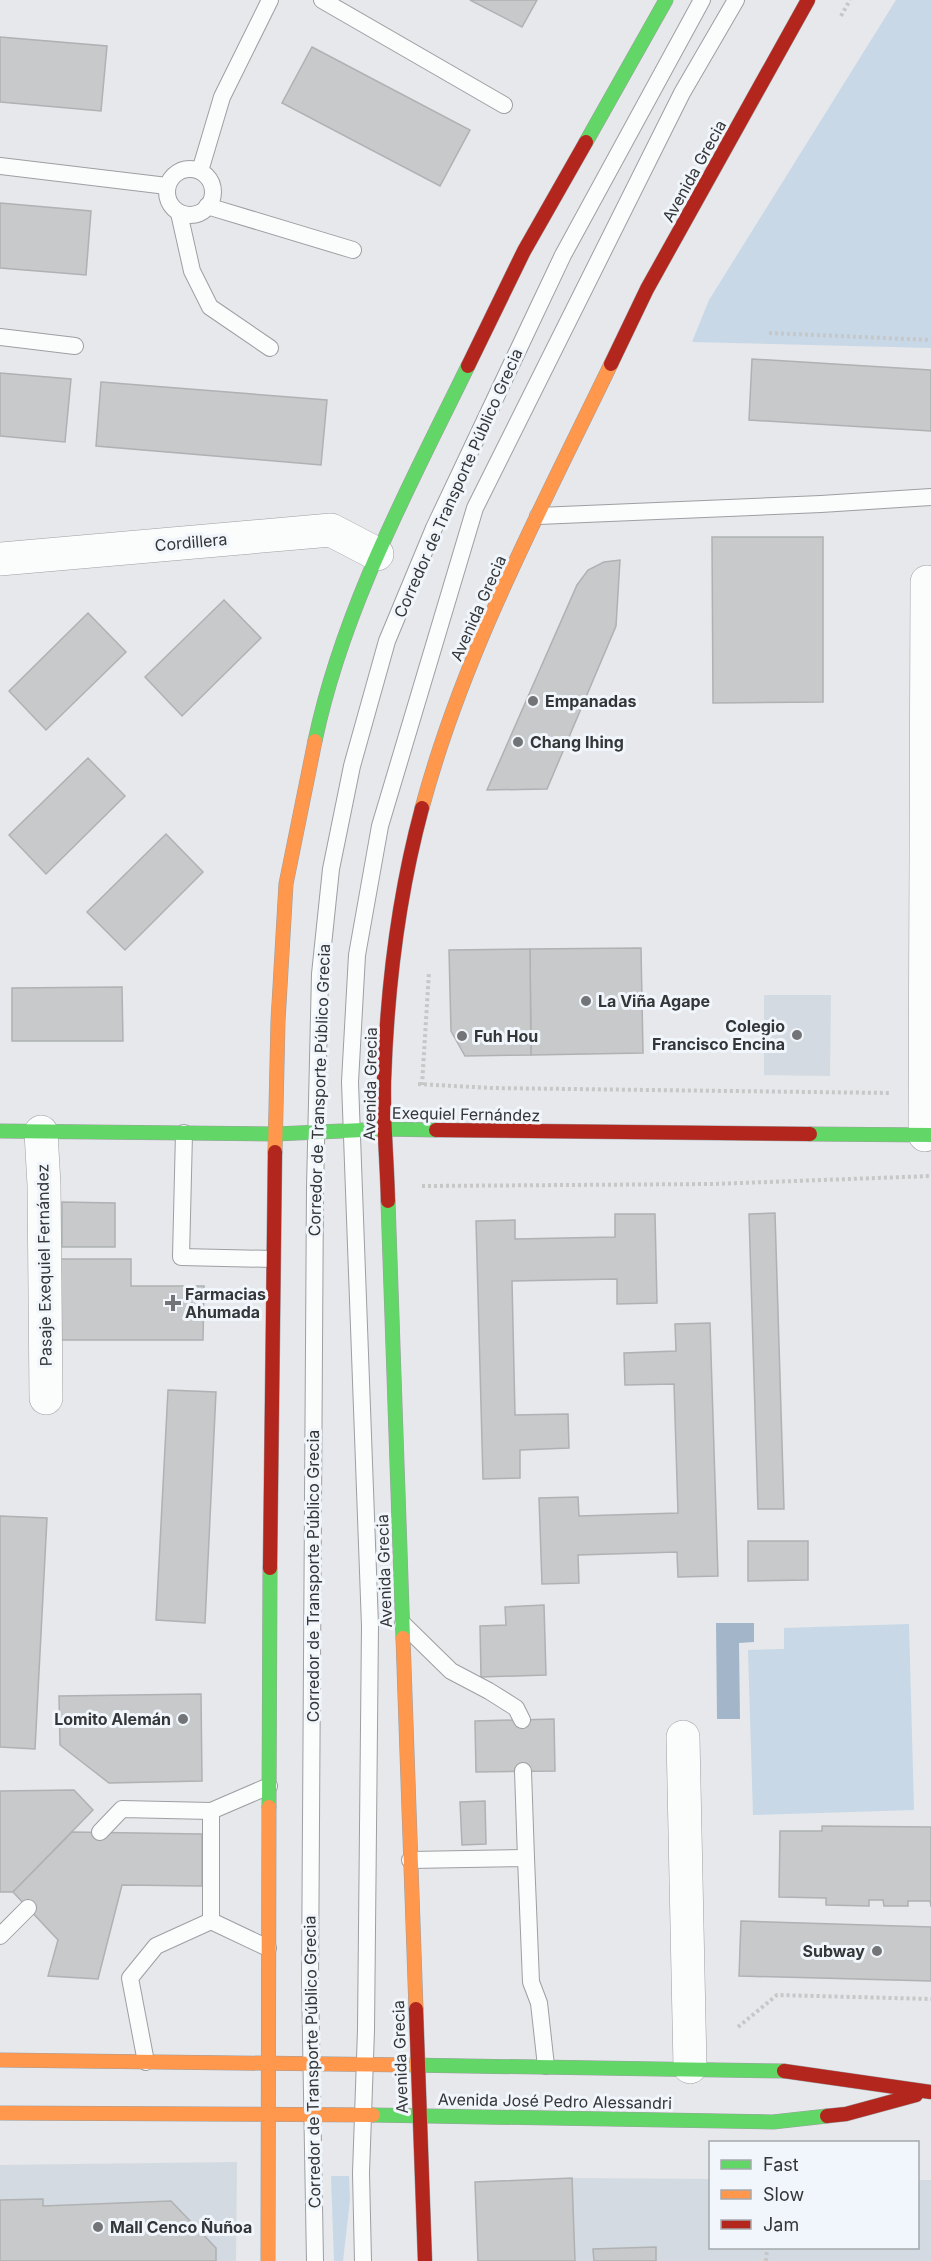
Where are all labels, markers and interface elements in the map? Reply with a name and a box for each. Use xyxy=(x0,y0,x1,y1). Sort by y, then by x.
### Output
street label: Avenida Grecia xyxy=(658,116,730,226)
street label: Corredor de Transporte Público Grecia xyxy=(389,345,527,621)
street label: Cordillera xyxy=(154,529,228,555)
street label: Avenida Grecia xyxy=(446,552,510,664)
place label: Empanadas xyxy=(545,691,636,711)
marker: Empanadas xyxy=(526,694,540,708)
place label: Chang Ihing xyxy=(530,732,624,752)
marker: Chang Ihing xyxy=(511,735,525,749)
street label: Corredor de Transporte Público Grecia xyxy=(304,943,334,1237)
place label: La Viña Agape xyxy=(598,991,710,1011)
marker: La Viña Agape xyxy=(579,994,593,1008)
place label: Colegio Francisco Encina xyxy=(652,1016,785,1054)
place label: Fuh Hou xyxy=(474,1026,538,1046)
street label: Avenida Grecia xyxy=(359,1027,381,1141)
marker: Colegio Francisco Encina xyxy=(790,1028,804,1042)
marker: Fuh Hou xyxy=(455,1029,469,1043)
street label: Exequiel Fernández xyxy=(392,1103,540,1125)
street label: Pasaje Exequiel Fernández xyxy=(32,1164,56,1366)
place label: Farmacias Ahumada xyxy=(185,1284,266,1322)
marker: Farmacias Ahumada xyxy=(166,1296,180,1310)
street label: Corredor de Transporte Público Grecia xyxy=(303,1430,323,1722)
street label: Avenida Grecia xyxy=(372,1514,396,1628)
place label: Lomito Alemán xyxy=(54,1709,171,1729)
marker: Lomito Alemán xyxy=(176,1712,190,1726)
street label: Corredor de Transporte Público Grecia xyxy=(299,1916,325,2208)
place label: Subway xyxy=(802,1941,865,1961)
marker: Subway xyxy=(870,1944,884,1958)
street label: Avenida Grecia xyxy=(388,2000,412,2114)
street label: Avenida José Pedro Alessandri xyxy=(438,2089,672,2113)
legend xyxy=(709,2141,919,2249)
text: Fast xyxy=(763,2154,799,2175)
text: Slow xyxy=(763,2184,804,2205)
text: Jam xyxy=(763,2214,799,2235)
place label: Mall Cenco Ñuñoa xyxy=(110,2217,252,2237)
marker: Mall Cenco Ñuñoa xyxy=(91,2220,105,2234)

